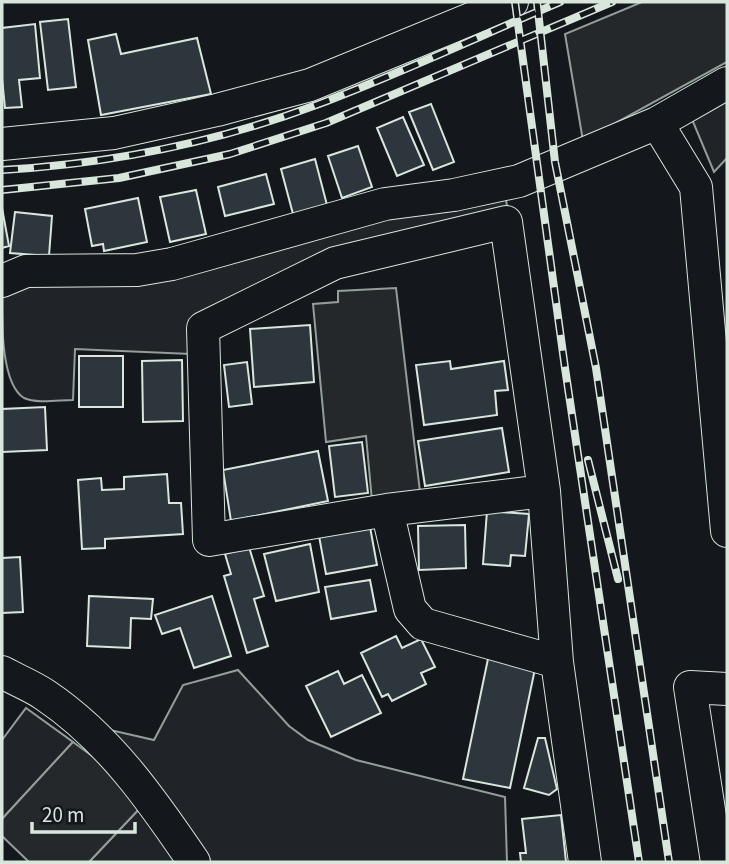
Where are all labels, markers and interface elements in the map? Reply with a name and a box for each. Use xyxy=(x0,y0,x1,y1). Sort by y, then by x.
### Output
scale bar xyxy=(32,790,135,834)
text: 20 m xyxy=(42,800,84,830)

